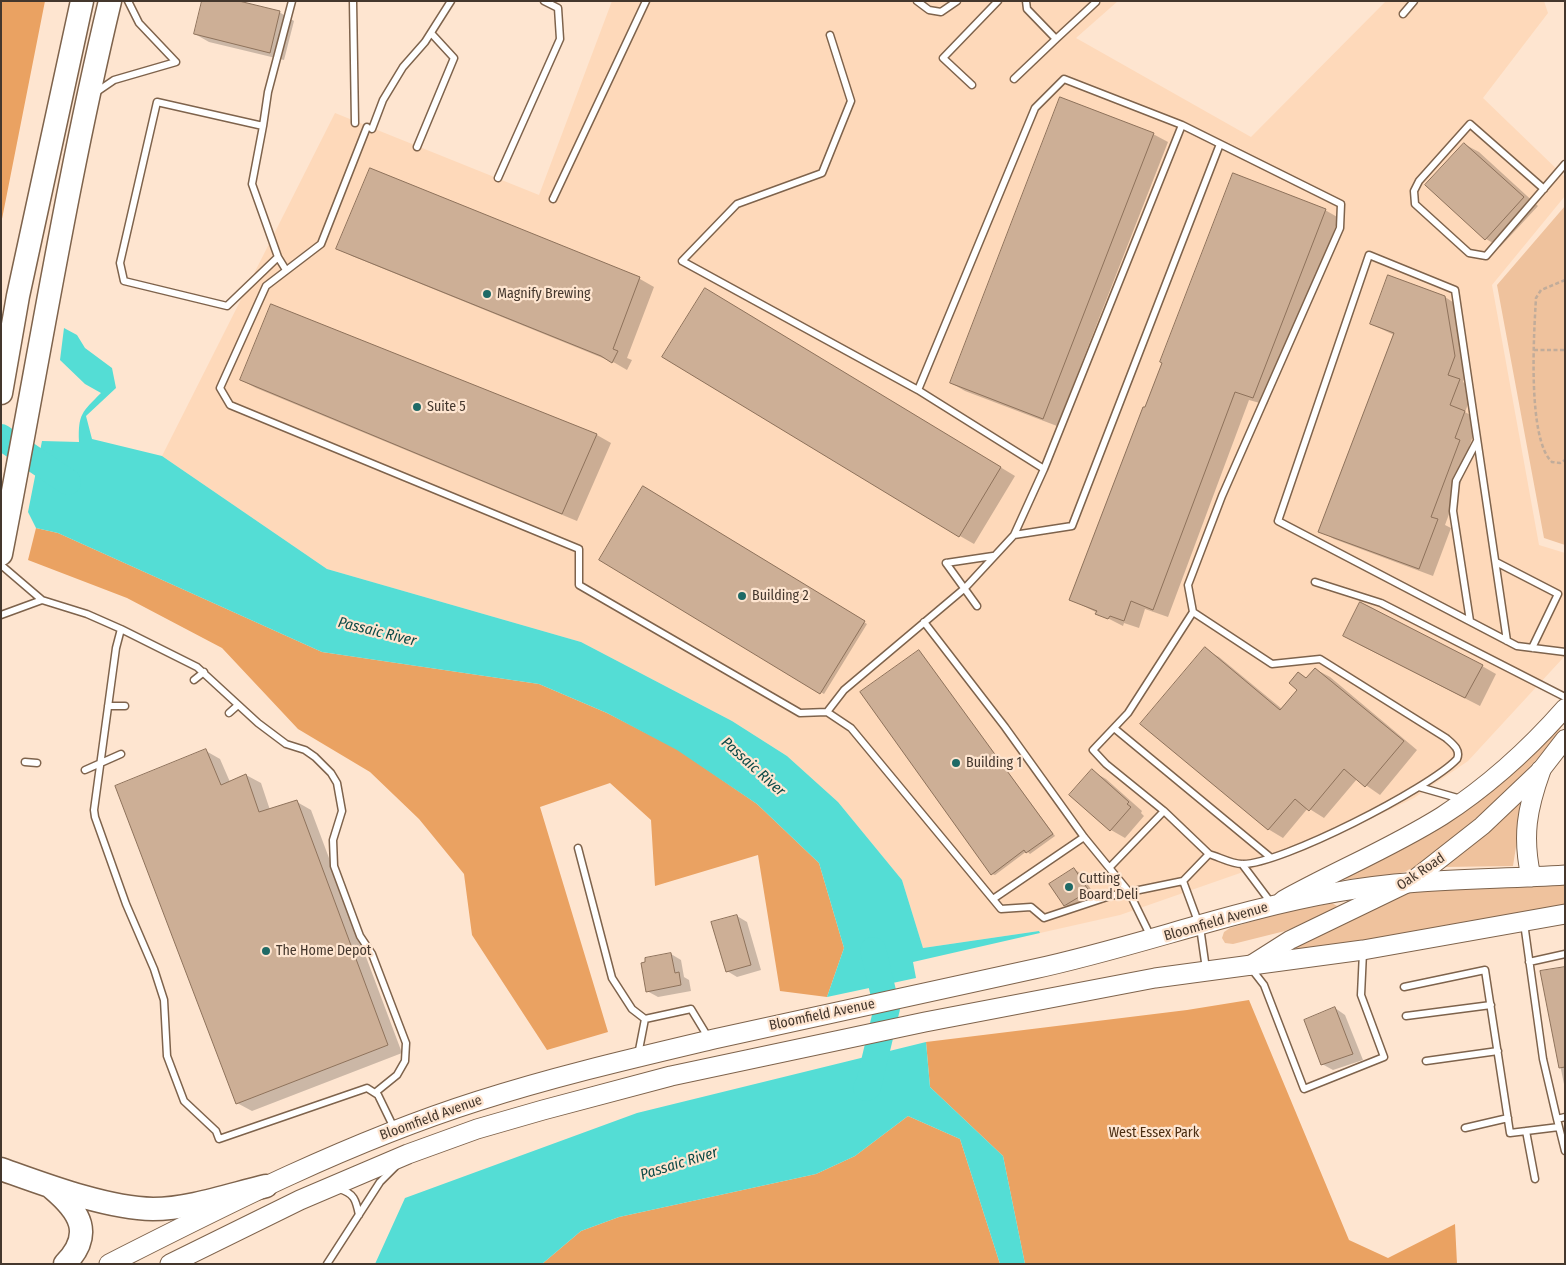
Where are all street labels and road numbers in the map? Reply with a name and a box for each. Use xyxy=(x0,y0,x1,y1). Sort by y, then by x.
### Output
street label: Oak Road xyxy=(1394,850,1448,894)
street label: Bloomfield Avenue xyxy=(1162,899,1270,945)
street label: Bloomfield Avenue xyxy=(768,996,876,1034)
street label: Bloomfield Avenue xyxy=(378,1092,484,1144)

